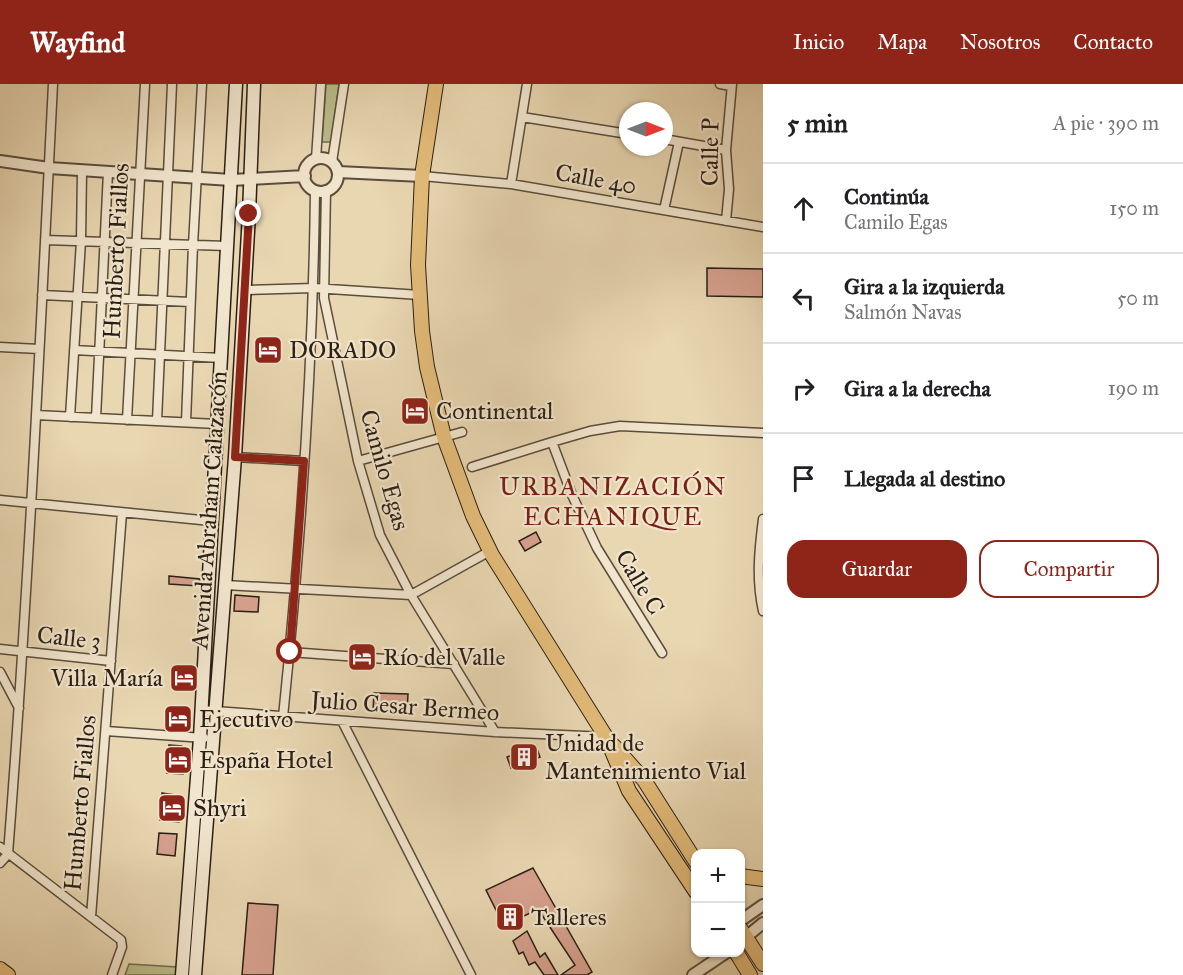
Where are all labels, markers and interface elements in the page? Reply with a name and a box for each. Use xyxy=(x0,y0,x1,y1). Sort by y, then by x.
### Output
text: Wayfind xyxy=(30,25,125,60)
text: Inicio xyxy=(793,29,844,55)
text: Mapa xyxy=(877,29,927,55)
text: Nosotros xyxy=(960,29,1040,55)
text: Contacto xyxy=(1073,29,1153,55)
north arrow xyxy=(619,102,673,156)
text: 5 min xyxy=(787,107,848,139)
text: A pie · 390 m xyxy=(1053,111,1159,135)
street label: Calle P xyxy=(694,117,726,186)
street label: Calle 40 xyxy=(553,157,639,201)
street label: Humberto Fiallos xyxy=(96,162,136,340)
text: Continúa xyxy=(844,183,929,210)
icon: ahead xyxy=(787,192,820,225)
text: 150 m xyxy=(1109,196,1159,220)
route end xyxy=(235,200,261,226)
text: Camilo Egas xyxy=(844,210,948,234)
text: Gira a la izquierda xyxy=(844,273,1005,300)
icon: left xyxy=(787,282,820,315)
text: 50 m xyxy=(1117,286,1159,310)
text: Salmón Navas xyxy=(844,300,962,324)
hotel icon: DORADO xyxy=(252,334,284,366)
place label: DORADO xyxy=(289,335,396,365)
street label: Avenida Abraham Calazacón xyxy=(184,370,234,651)
icon: right xyxy=(787,372,820,405)
text: Gira a la derecha xyxy=(844,375,991,402)
text: 190 m xyxy=(1108,376,1159,400)
hotel icon: Continental xyxy=(399,395,431,427)
place label: Continental xyxy=(436,396,554,426)
street label: Camilo Egas xyxy=(353,406,417,534)
icon: arrive xyxy=(787,462,820,495)
text: Llegada al destino xyxy=(844,465,1005,492)
district label: URBANIZACIÓN ECHANIQUE xyxy=(499,470,727,532)
button: Guardar xyxy=(787,540,967,598)
button: Compartir xyxy=(979,540,1159,598)
street label: Calle C xyxy=(609,544,671,620)
street label: Calle 3 xyxy=(36,620,102,656)
route start xyxy=(276,638,302,664)
hotel icon: Río del Valle xyxy=(346,641,378,673)
place label: Río del Valle xyxy=(383,642,505,672)
hotel icon: Villa María xyxy=(168,662,200,694)
place label: Villa María xyxy=(50,663,164,693)
street label: Julio Cesar Bermeo xyxy=(307,684,500,728)
hotel icon: Ejecutivo xyxy=(162,703,194,735)
place label: Ejecutivo xyxy=(199,704,293,734)
street label: Humberto Fiallos xyxy=(57,714,103,892)
place label: Unidad de Mantenimiento Vial xyxy=(545,728,747,786)
building icon: Unidad de Mantenimiento Vial xyxy=(508,741,540,773)
hotel icon: España Hotel xyxy=(162,744,194,776)
place label: España Hotel xyxy=(199,745,334,775)
hotel icon: Shyri xyxy=(156,792,188,824)
place label: Shyri xyxy=(193,793,247,823)
map controls xyxy=(691,849,745,957)
button: + xyxy=(691,849,745,903)
building icon: Talleres xyxy=(494,901,526,933)
place label: Talleres xyxy=(531,902,607,932)
button: − xyxy=(691,903,745,957)

